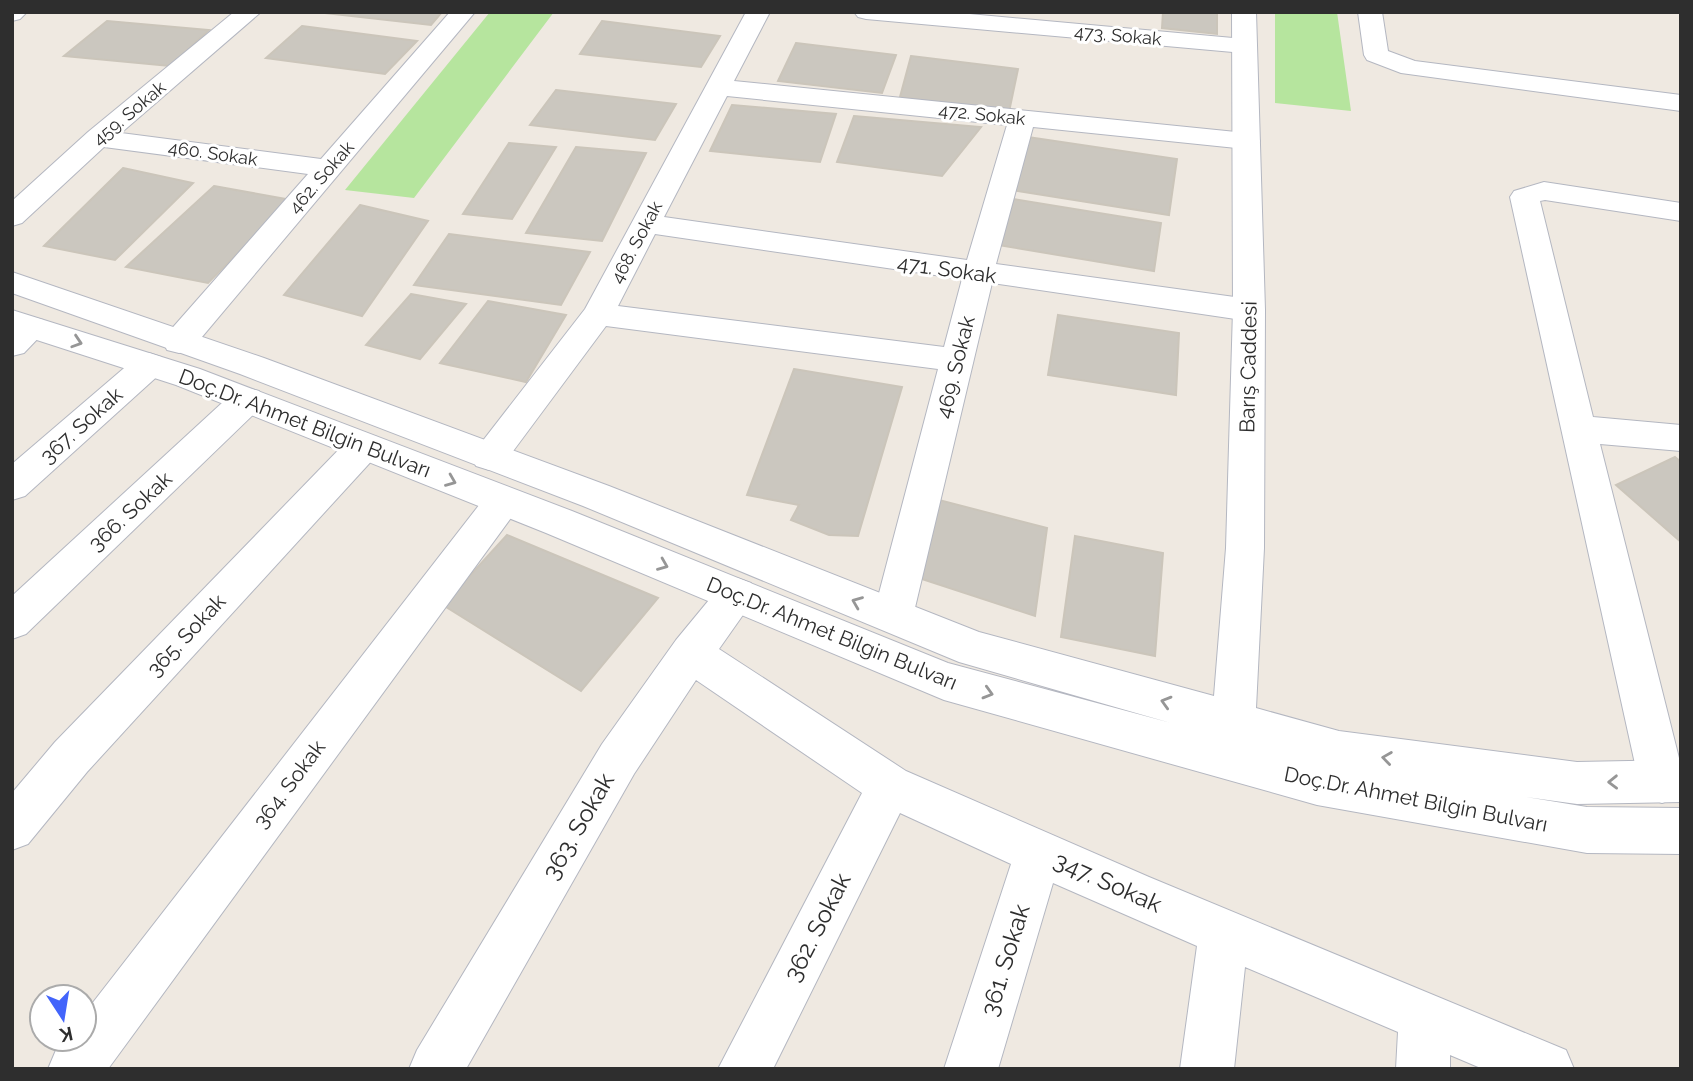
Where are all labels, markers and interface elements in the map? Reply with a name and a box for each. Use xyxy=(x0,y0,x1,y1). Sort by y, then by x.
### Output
street label: 473. Sokak xyxy=(1074,21,1163,49)
street label: 459. Sokak xyxy=(88,76,170,150)
street label: 472. Sokak xyxy=(938,99,1027,129)
street label: 460. Sokak xyxy=(167,136,260,170)
street label: 462. Sokak xyxy=(284,136,358,217)
street label: 468. Sokak xyxy=(606,197,667,287)
street label: 471. Sokak xyxy=(896,250,998,288)
street label: Barış Caddesi xyxy=(1234,301,1262,433)
street label: 469. Sokak xyxy=(930,313,980,421)
one-way arrow xyxy=(71,334,83,348)
street label: Doç.Dr. Ahmet Bilgin Bulvarı xyxy=(175,363,435,483)
street label: 367. Sokak xyxy=(35,382,127,468)
street label: 366. Sokak xyxy=(83,466,177,556)
one-way arrow xyxy=(445,472,457,486)
one-way arrow xyxy=(656,556,668,570)
street label: Doç.Dr. Ahmet Bilgin Bulvarı xyxy=(703,571,961,695)
street label: 365. Sokak xyxy=(142,589,230,681)
one-way arrow xyxy=(852,596,864,610)
one-way arrow xyxy=(982,684,994,699)
one-way arrow xyxy=(1161,696,1173,711)
street label: 364. Sokak xyxy=(248,735,330,833)
one-way arrow xyxy=(1381,750,1393,765)
street label: Doç.Dr. Ahmet Bilgin Bulvarı xyxy=(1282,761,1550,837)
street label: 363. Sokak xyxy=(536,767,620,884)
one-way arrow xyxy=(1607,774,1617,790)
street label: 347. Sokak xyxy=(1050,845,1167,919)
street label: 362. Sokak xyxy=(777,868,857,986)
street label: 361. Sokak xyxy=(974,900,1036,1019)
north arrow xyxy=(28,983,98,1053)
text: K xyxy=(58,1023,75,1047)

